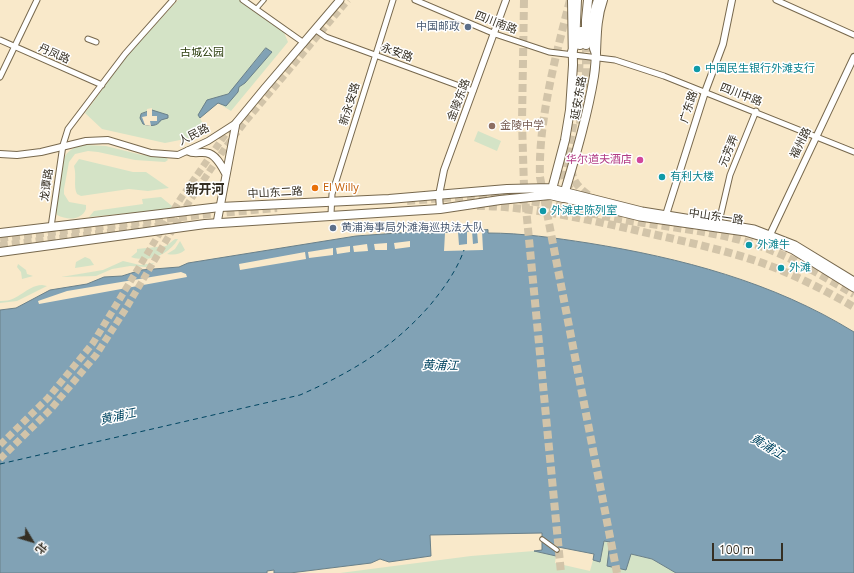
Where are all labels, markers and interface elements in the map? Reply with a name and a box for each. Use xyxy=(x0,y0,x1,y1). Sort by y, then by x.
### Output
street label: 四川南路 xyxy=(473,9,519,37)
place label: 中国邮政 xyxy=(416,20,460,34)
marker: 中国邮政 xyxy=(463,22,473,32)
street label: 丹凤路 xyxy=(36,41,72,67)
street label: 永安路 xyxy=(379,41,415,65)
park label: 古城公园 xyxy=(180,46,224,60)
place label: 中国民生银行外滩支行 xyxy=(705,62,815,76)
marker: 中国民生银行外滩支行 xyxy=(692,64,702,74)
street label: 延安东路 xyxy=(569,75,589,121)
street label: 金陵东路 xyxy=(445,77,473,123)
street label: 新永安路 xyxy=(337,81,363,127)
street label: 四川中路 xyxy=(718,81,764,109)
street label: 广东路 xyxy=(678,89,700,125)
place label: 金陵中学 xyxy=(500,119,544,133)
marker: 金陵中学 xyxy=(487,121,497,131)
street label: 人民路 xyxy=(176,122,212,148)
street label: 福州路 xyxy=(788,125,814,161)
street label: 元芳弄 xyxy=(717,133,741,169)
place label: 华尔道夫酒店 xyxy=(566,153,632,167)
marker: 华尔道夫酒店 xyxy=(635,155,645,165)
street label: 龙谭路 xyxy=(38,168,56,202)
place label: 有利大楼 xyxy=(670,170,714,184)
marker: 有利大楼 xyxy=(657,172,667,182)
place label: El Willy xyxy=(323,181,359,195)
district label: 新开河 xyxy=(186,182,224,198)
marker: El Willy xyxy=(310,183,320,193)
street label: 中山东二路 xyxy=(247,185,303,201)
place label: 外滩史陈列室 xyxy=(551,204,617,218)
marker: 外滩史陈列室 xyxy=(538,206,548,216)
street label: 中山东一路 xyxy=(688,207,744,227)
place label: 黄浦海事局外滩海巡执法大队 xyxy=(341,221,484,235)
marker: 黄浦海事局外滩海巡执法大队 xyxy=(328,223,338,233)
place label: 外滩牛 xyxy=(757,238,790,252)
marker: 外滩牛 xyxy=(744,240,754,250)
place label: 外滩 xyxy=(789,261,811,275)
marker: 外滩 xyxy=(776,263,786,273)
water label: 黄浦江 xyxy=(422,358,458,374)
water label: 黄浦江 xyxy=(99,406,137,428)
water label: 黄浦江 xyxy=(748,432,786,462)
north arrow xyxy=(12,521,52,561)
scale bar xyxy=(714,535,785,561)
text: 北 xyxy=(33,540,51,558)
text: 100 m xyxy=(719,541,754,558)

